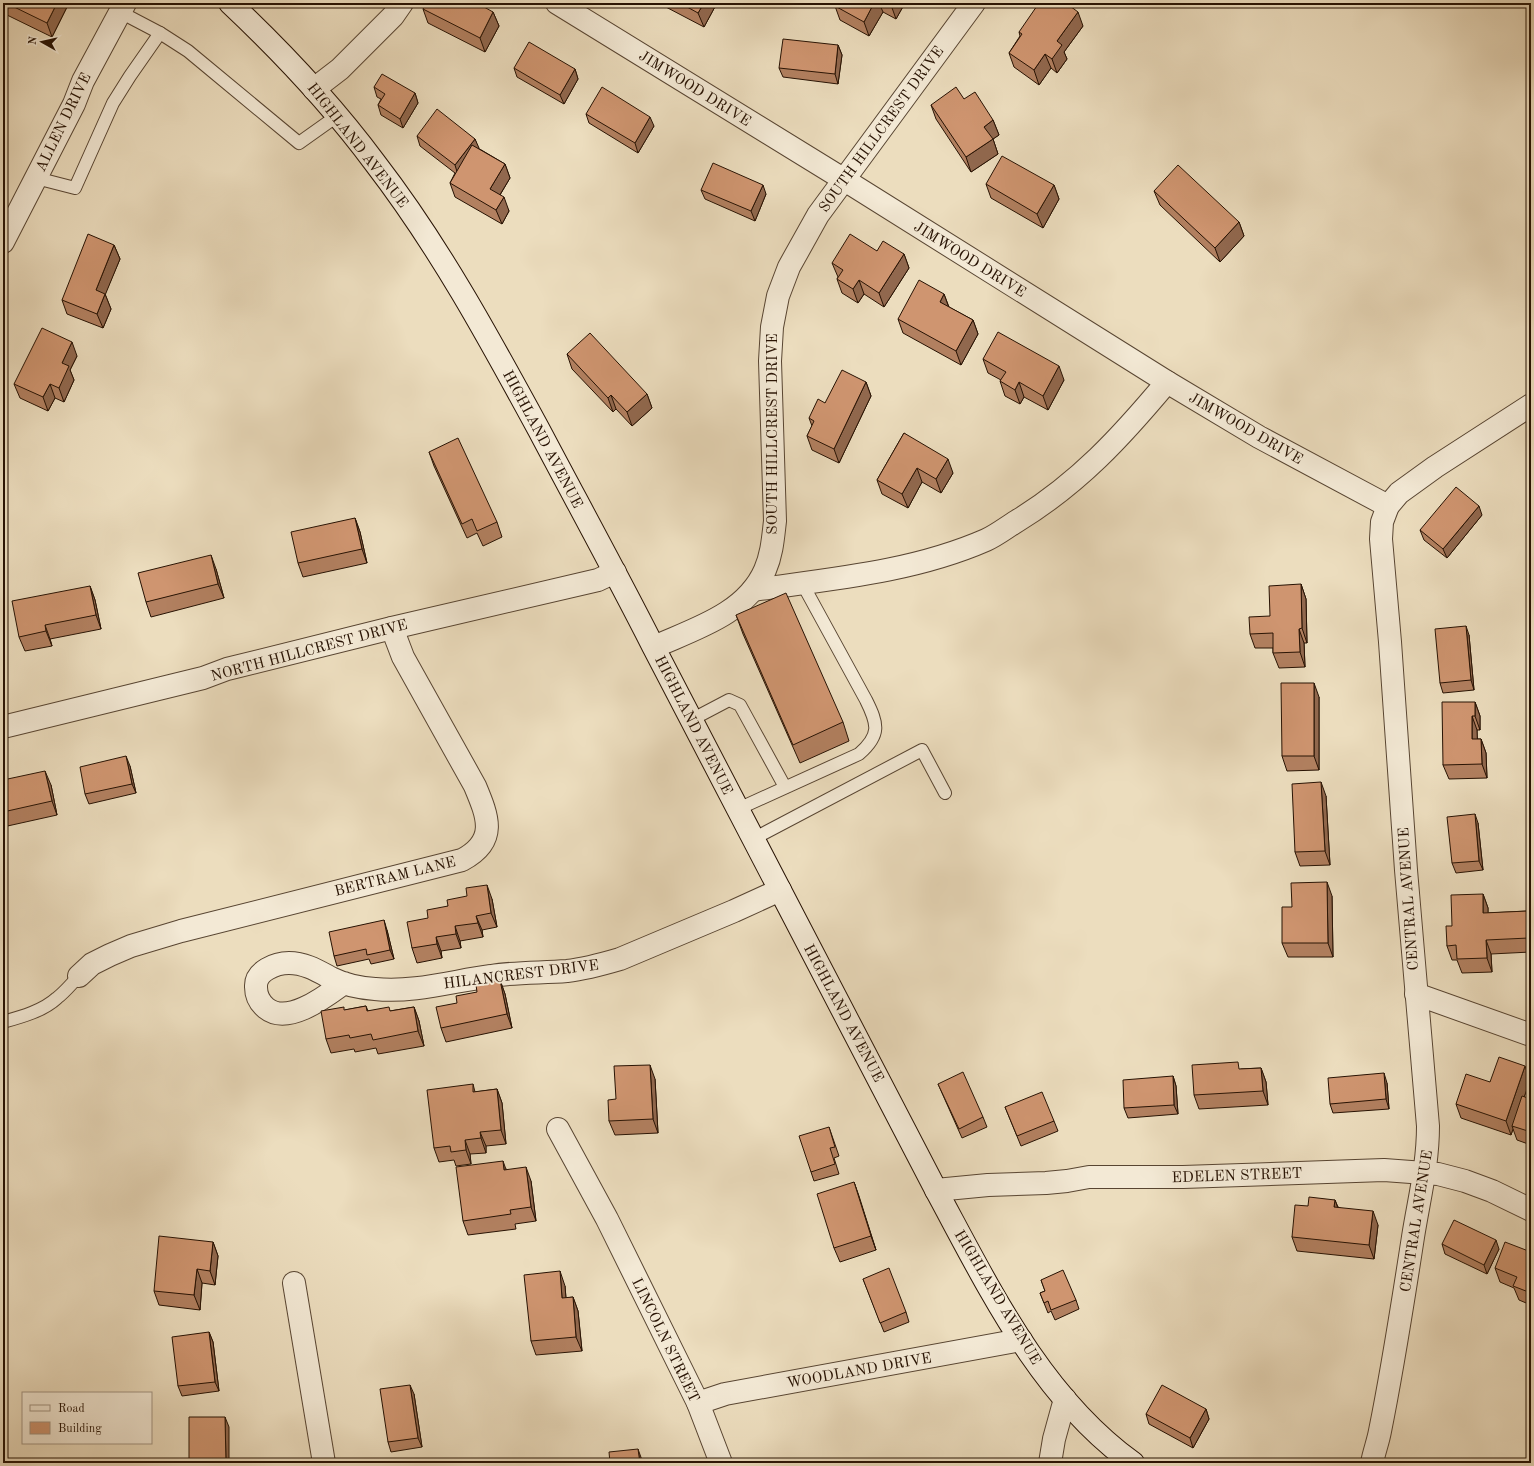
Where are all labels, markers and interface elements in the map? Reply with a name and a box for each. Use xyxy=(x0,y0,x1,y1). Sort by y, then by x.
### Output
north arrow xyxy=(22,22,62,62)
text: N xyxy=(28,35,40,46)
street label: SOUTH HILLCREST DRIVE xyxy=(817,44,947,216)
street label: JIMWOOD DRIVE xyxy=(636,49,753,130)
street label: ALLEN DRIVE xyxy=(34,71,95,174)
street label: HIGHLAND AVENUE xyxy=(304,81,410,211)
street label: JIMWOOD DRIVE xyxy=(911,220,1028,301)
street label: SOUTH HILLCREST DRIVE xyxy=(766,333,781,535)
street label: HIGHLAND AVENUE xyxy=(499,368,584,511)
street label: JIMWOOD DRIVE xyxy=(1186,391,1305,468)
street label: NORTH HILLCREST DRIVE xyxy=(209,618,409,685)
street label: HIGHLAND AVENUE xyxy=(651,654,734,798)
street label: CENTRAL AVENUE xyxy=(1397,827,1422,971)
street label: BERTRAM LANE xyxy=(333,855,458,900)
street label: HIGHLAND AVENUE xyxy=(800,942,885,1085)
street label: HILANCREST DRIVE xyxy=(443,959,600,992)
street label: CENTRAL AVENUE xyxy=(1399,1149,1436,1293)
street label: EDELEN STREET xyxy=(1171,1167,1303,1186)
street label: HIGHLAND AVENUE xyxy=(951,1228,1043,1368)
street label: LINCOLN STREET xyxy=(628,1276,701,1405)
street label: WOODLAND DRIVE xyxy=(786,1351,933,1392)
legend xyxy=(22,1392,152,1444)
text: Road xyxy=(58,1403,85,1415)
text: Building xyxy=(58,1423,102,1435)

